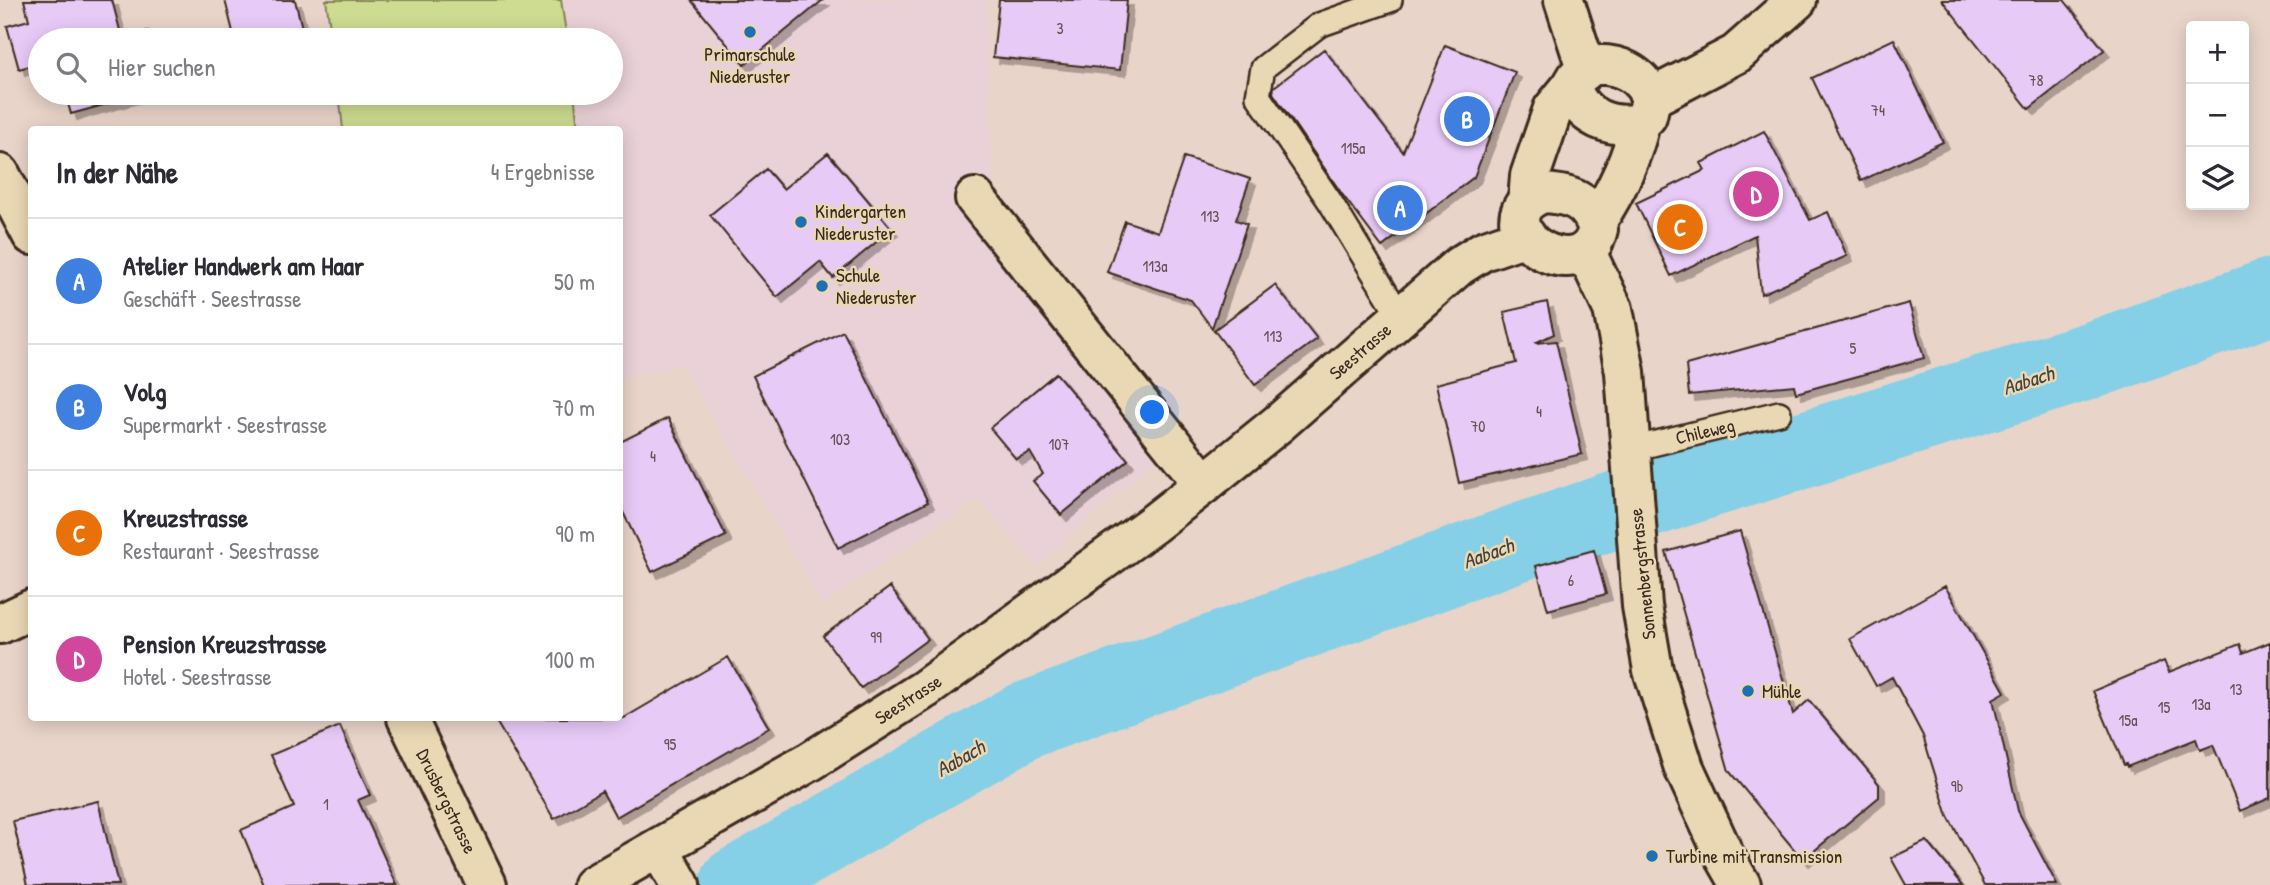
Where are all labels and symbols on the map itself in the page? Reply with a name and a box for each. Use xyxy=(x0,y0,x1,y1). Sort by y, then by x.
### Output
house number: 3 xyxy=(1056,17,1064,39)
marker: Primarschule Niederuster xyxy=(742,24,758,40)
place label: Primarschule Niederuster xyxy=(704,41,796,89)
house number: 78 xyxy=(2029,69,2043,91)
pin: B xyxy=(1444,93,1490,145)
house number: 74 xyxy=(1871,99,1885,121)
house number: 115a xyxy=(1341,137,1365,159)
pin: D xyxy=(1733,168,1779,220)
pin: A xyxy=(1377,182,1423,234)
place label: Kindergarten Niederuster xyxy=(815,198,906,246)
pin: C xyxy=(1657,201,1703,253)
house number: 113 xyxy=(1201,205,1219,227)
marker: Kindergarten Niederuster xyxy=(793,214,809,230)
house number: 113a xyxy=(1142,255,1168,277)
place label: Schule Niederuster xyxy=(836,262,917,310)
marker: Schule Niederuster xyxy=(814,278,830,294)
street label: Seestrasse xyxy=(1323,316,1397,385)
house number: 113 xyxy=(1264,325,1282,347)
house number: 5 xyxy=(1850,337,1857,359)
water label: Aabach xyxy=(1999,358,2058,402)
your location xyxy=(1135,395,1169,429)
house number: 4 xyxy=(1536,400,1542,422)
street label: Chileweg xyxy=(1673,412,1737,450)
house number: 70 xyxy=(1470,415,1486,437)
house number: 103 xyxy=(830,428,850,450)
house number: 107 xyxy=(1049,433,1070,455)
house number: 4 xyxy=(650,445,656,467)
street label: Sonnenbergstrasse xyxy=(1622,507,1662,641)
water label: Aabach xyxy=(1458,530,1519,576)
house number: 6 xyxy=(1568,569,1574,591)
house number: 99 xyxy=(870,626,882,648)
street label: Seestrasse xyxy=(870,668,947,730)
place label: Mühle xyxy=(1762,678,1802,704)
house number: 13 xyxy=(2230,678,2242,700)
marker: Mühle xyxy=(1740,683,1756,699)
house number: 13a xyxy=(2191,693,2211,715)
house number: 15 xyxy=(2158,696,2171,718)
house number: 15a xyxy=(2119,709,2137,731)
water label: Aabach xyxy=(930,732,991,784)
house number: 95 xyxy=(664,733,677,755)
street label: Drusbergstrasse xyxy=(410,744,484,858)
house number: 9b xyxy=(1951,775,1963,797)
house number: 1 xyxy=(323,793,329,815)
place label: Turbine mit Transmission xyxy=(1666,843,1842,869)
marker: Turbine mit Transmission xyxy=(1644,848,1660,864)

